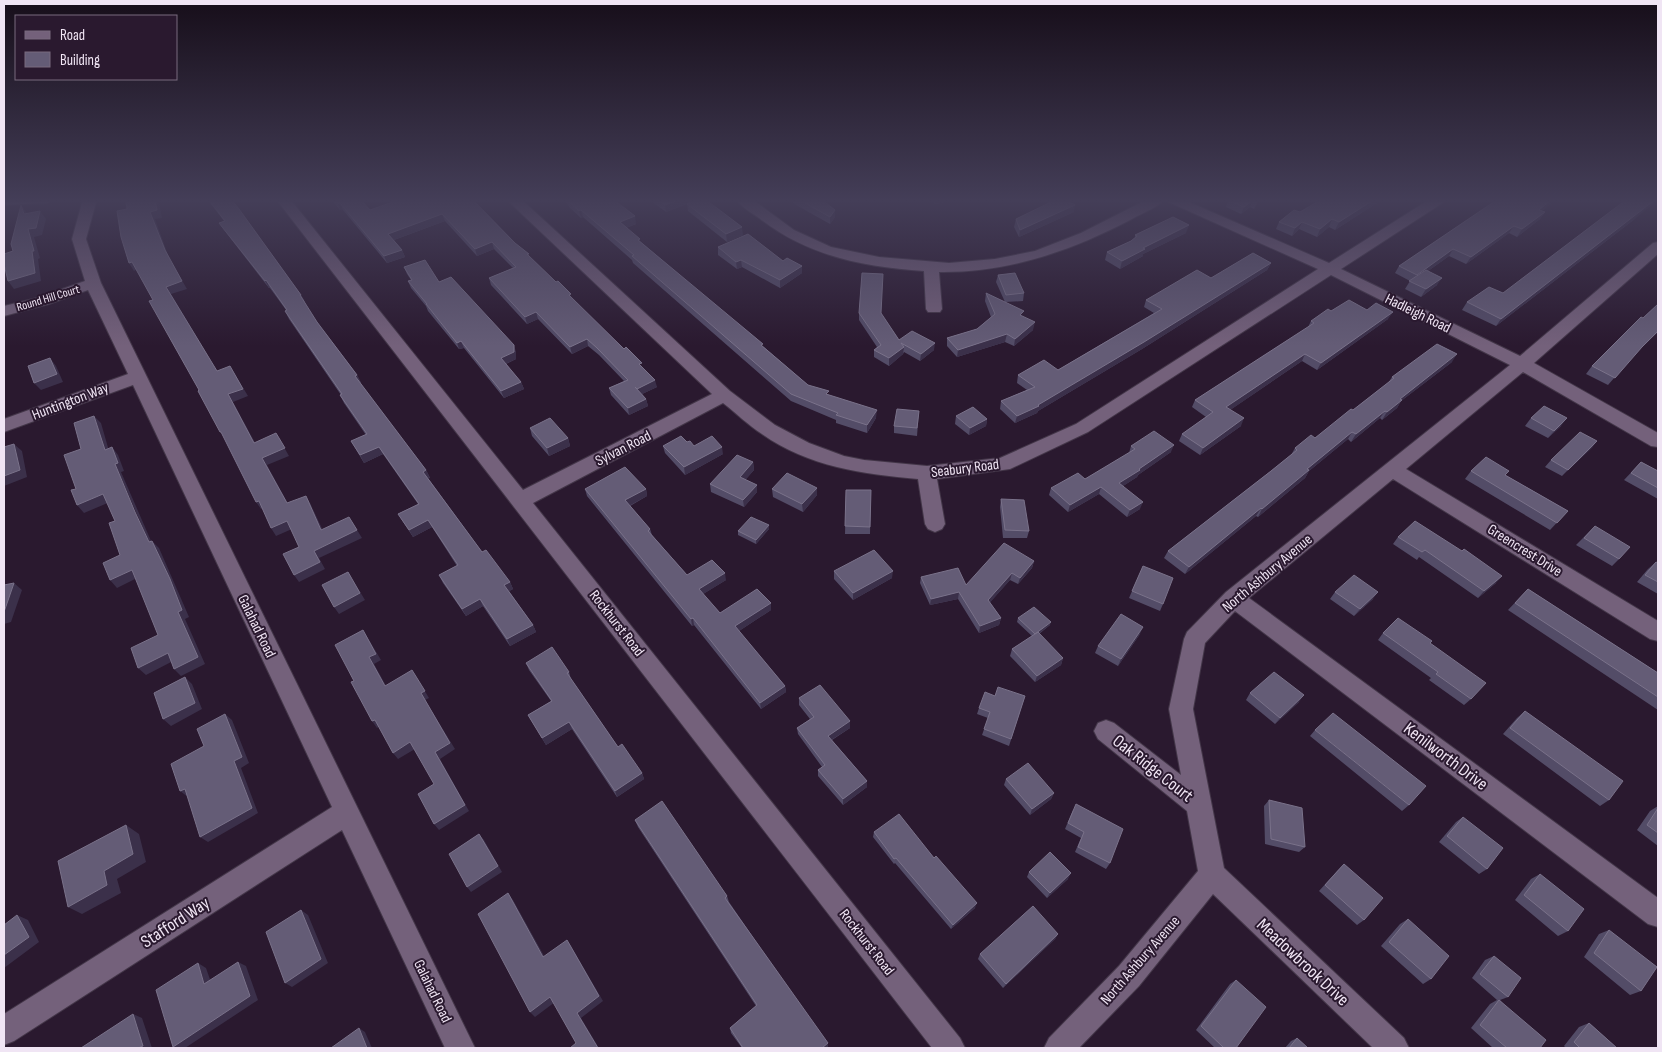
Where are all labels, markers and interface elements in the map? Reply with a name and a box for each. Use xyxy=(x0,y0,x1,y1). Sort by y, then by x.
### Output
legend xyxy=(15,15,178,80)
text: Road xyxy=(60,26,85,45)
text: Building xyxy=(60,51,100,70)
street label: Round Hill Court xyxy=(15,282,82,315)
street label: Hadleigh Road xyxy=(1382,289,1454,338)
street label: Huntington Way xyxy=(29,378,111,425)
street label: Sylvan Road xyxy=(592,426,654,471)
street label: Seabury Road xyxy=(930,455,1000,482)
street label: Greencrest Drive xyxy=(1484,520,1566,581)
street label: North Ashbury Avenue xyxy=(1218,530,1316,617)
street label: Rockhurst Road xyxy=(585,586,648,660)
street label: Galahad Road xyxy=(233,592,280,661)
street label: Kenilworth Drive xyxy=(1400,718,1492,795)
street label: Oak Ridge Court xyxy=(1108,731,1197,807)
street label: Stafford Way xyxy=(137,892,214,952)
street label: Rockhurst Road xyxy=(835,905,898,979)
street label: North Ashbury Avenue xyxy=(1097,912,1184,1009)
street label: Meadowbrook Drive xyxy=(1252,914,1353,1010)
street label: Galahad Road xyxy=(409,957,456,1026)

